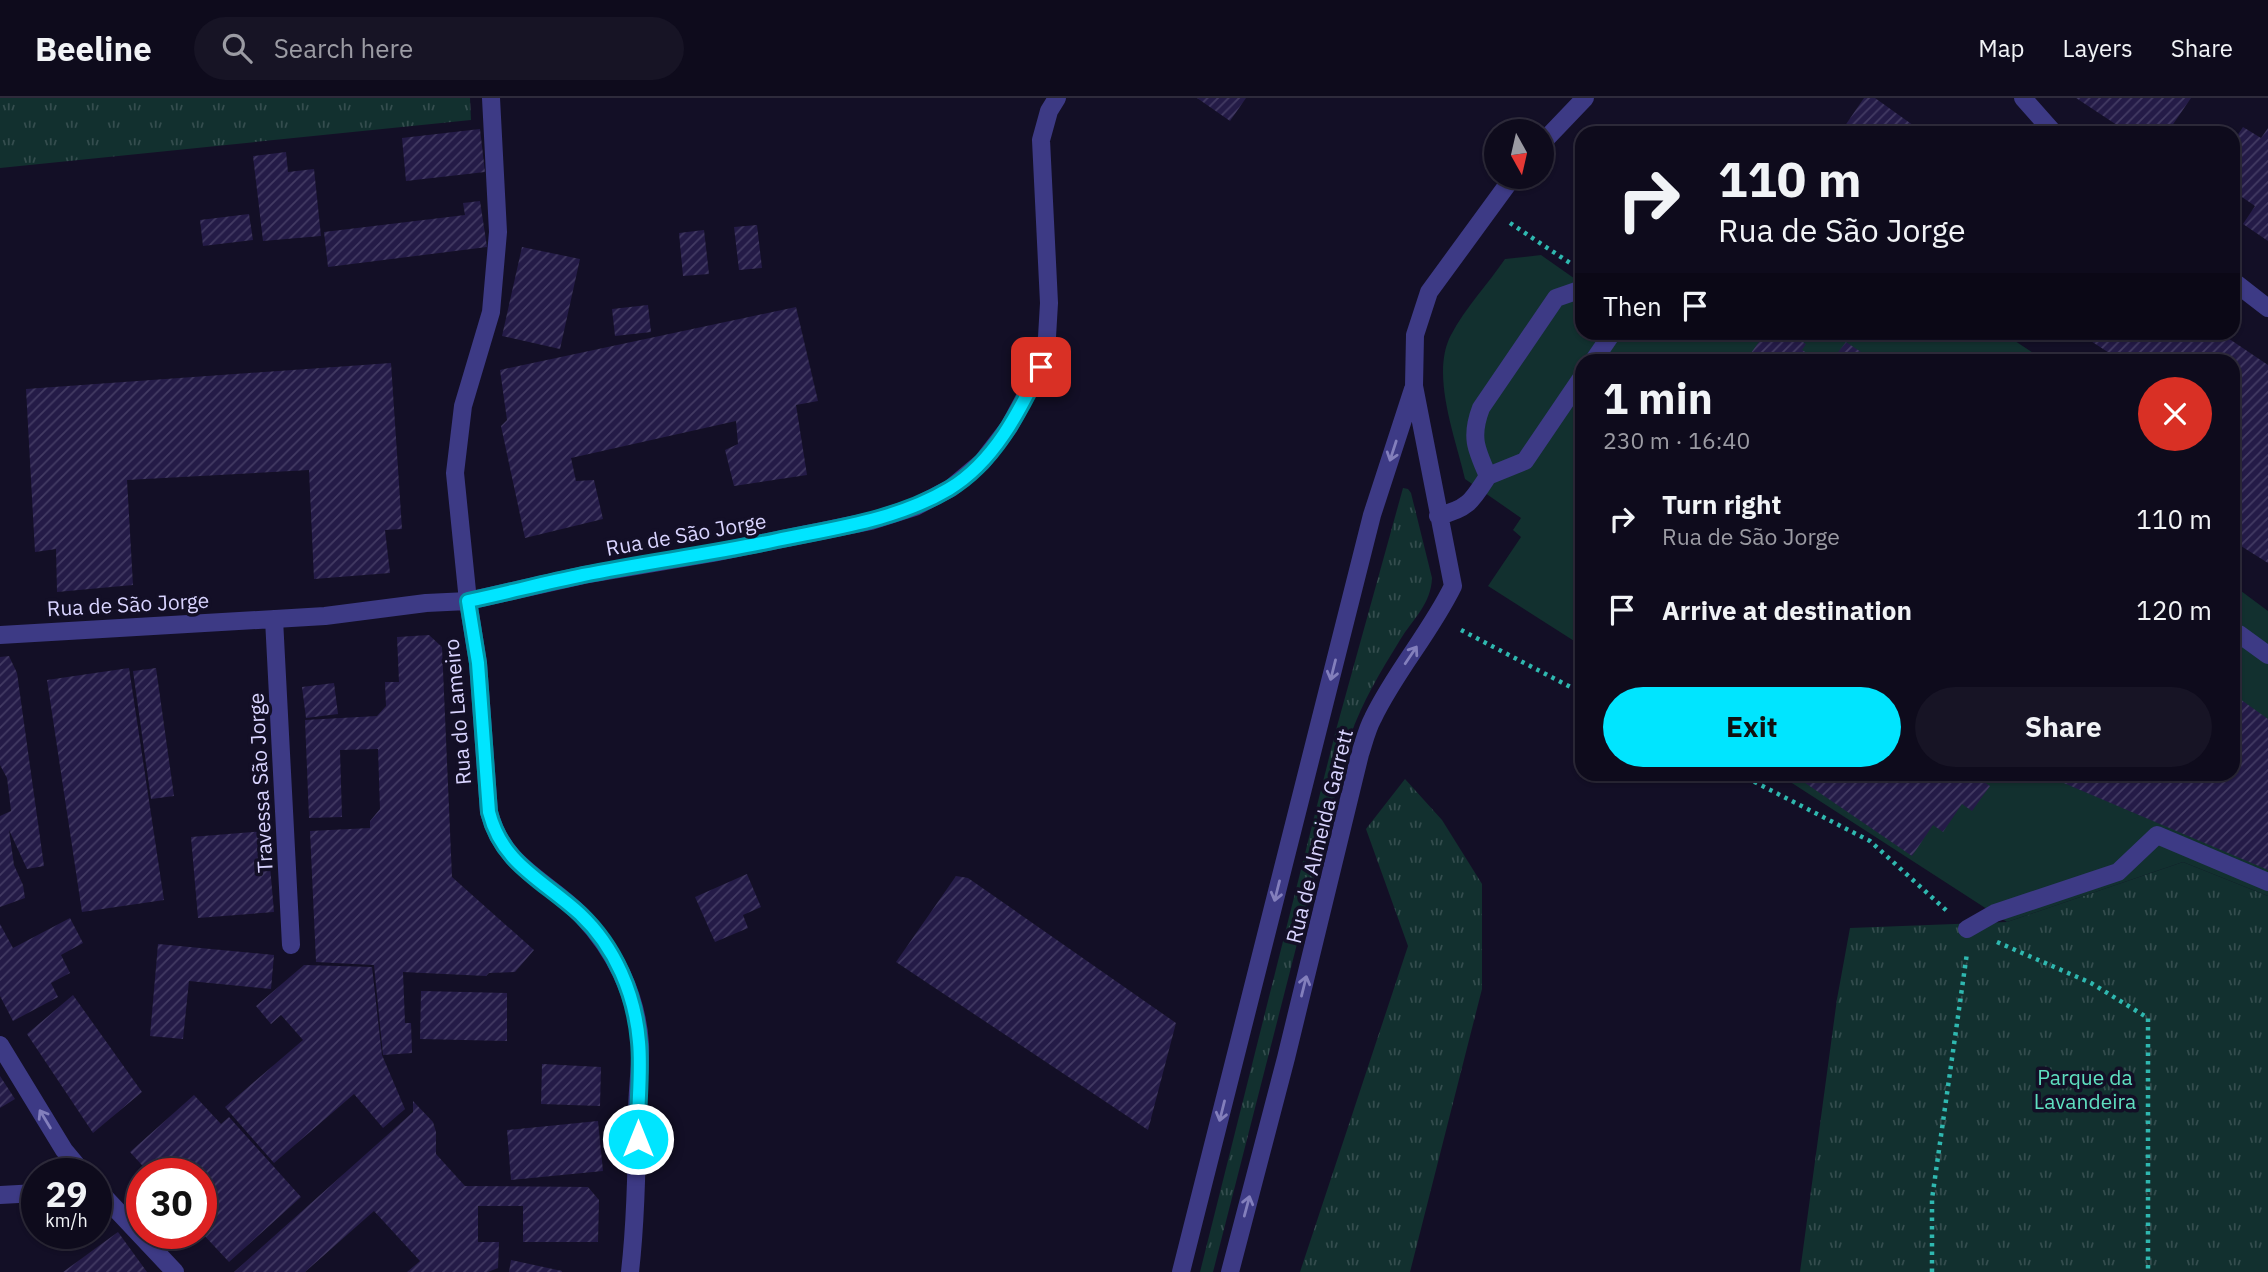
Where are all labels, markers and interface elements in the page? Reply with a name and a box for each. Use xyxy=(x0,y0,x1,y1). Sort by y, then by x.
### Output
search box xyxy=(194,17,684,80)
text: Beeline xyxy=(35,27,152,70)
icon: search xyxy=(218,29,256,67)
text: Search here xyxy=(274,31,413,65)
text: Map xyxy=(1978,32,2025,64)
text: Layers xyxy=(2063,32,2133,64)
text: Share xyxy=(2171,32,2233,64)
north arrow xyxy=(1484,119,1554,189)
map controls xyxy=(1484,119,1554,189)
text: 110 m xyxy=(1718,147,1862,210)
icon: right xyxy=(1603,154,1694,245)
text: Rua de São Jorge xyxy=(1718,209,1966,251)
icon: arrive xyxy=(1676,287,1714,325)
text: Then xyxy=(1603,289,1662,323)
pin xyxy=(1011,337,1071,397)
icon: arrive xyxy=(1022,348,1060,386)
text: 1 min xyxy=(1603,371,1713,426)
button: close xyxy=(2138,377,2212,451)
text: 230 m · 16:40 xyxy=(1603,425,1750,455)
one-way arrow xyxy=(1386,439,1398,461)
text: Turn right xyxy=(1662,487,1781,521)
icon: right xyxy=(1603,500,1641,538)
text: 110 m xyxy=(2136,502,2212,536)
street label: Rua de São Jorge xyxy=(604,506,768,562)
text: Rua de São Jorge xyxy=(1662,521,1840,551)
street label: Rua de São Jorge xyxy=(46,586,210,622)
icon: arrive xyxy=(1603,591,1641,629)
text: Arrive at destination xyxy=(1662,593,1912,627)
text: 120 m xyxy=(2136,593,2212,627)
street label: Rua do Lameiro xyxy=(437,638,477,786)
one-way arrow xyxy=(1404,646,1418,666)
one-way arrow xyxy=(1326,658,1339,681)
button: Exit xyxy=(1603,687,1901,767)
button: Share xyxy=(1915,687,2212,767)
street label: Travessa São Jorge xyxy=(241,692,279,874)
street label: Rua de Almeida Garrett xyxy=(1279,726,1359,946)
one-way arrow xyxy=(1270,879,1283,902)
one-way arrow xyxy=(1298,975,1311,998)
park label: Parque da Lavandeira xyxy=(2034,1063,2136,1115)
one-way arrow xyxy=(1215,1099,1228,1122)
position arrow xyxy=(601,1102,675,1176)
one-way arrow xyxy=(38,1109,52,1129)
speed limit sign: 30 xyxy=(126,1158,217,1249)
text: 29 xyxy=(45,1171,88,1217)
one-way arrow xyxy=(1241,1195,1254,1218)
text: km/h xyxy=(45,1209,88,1232)

